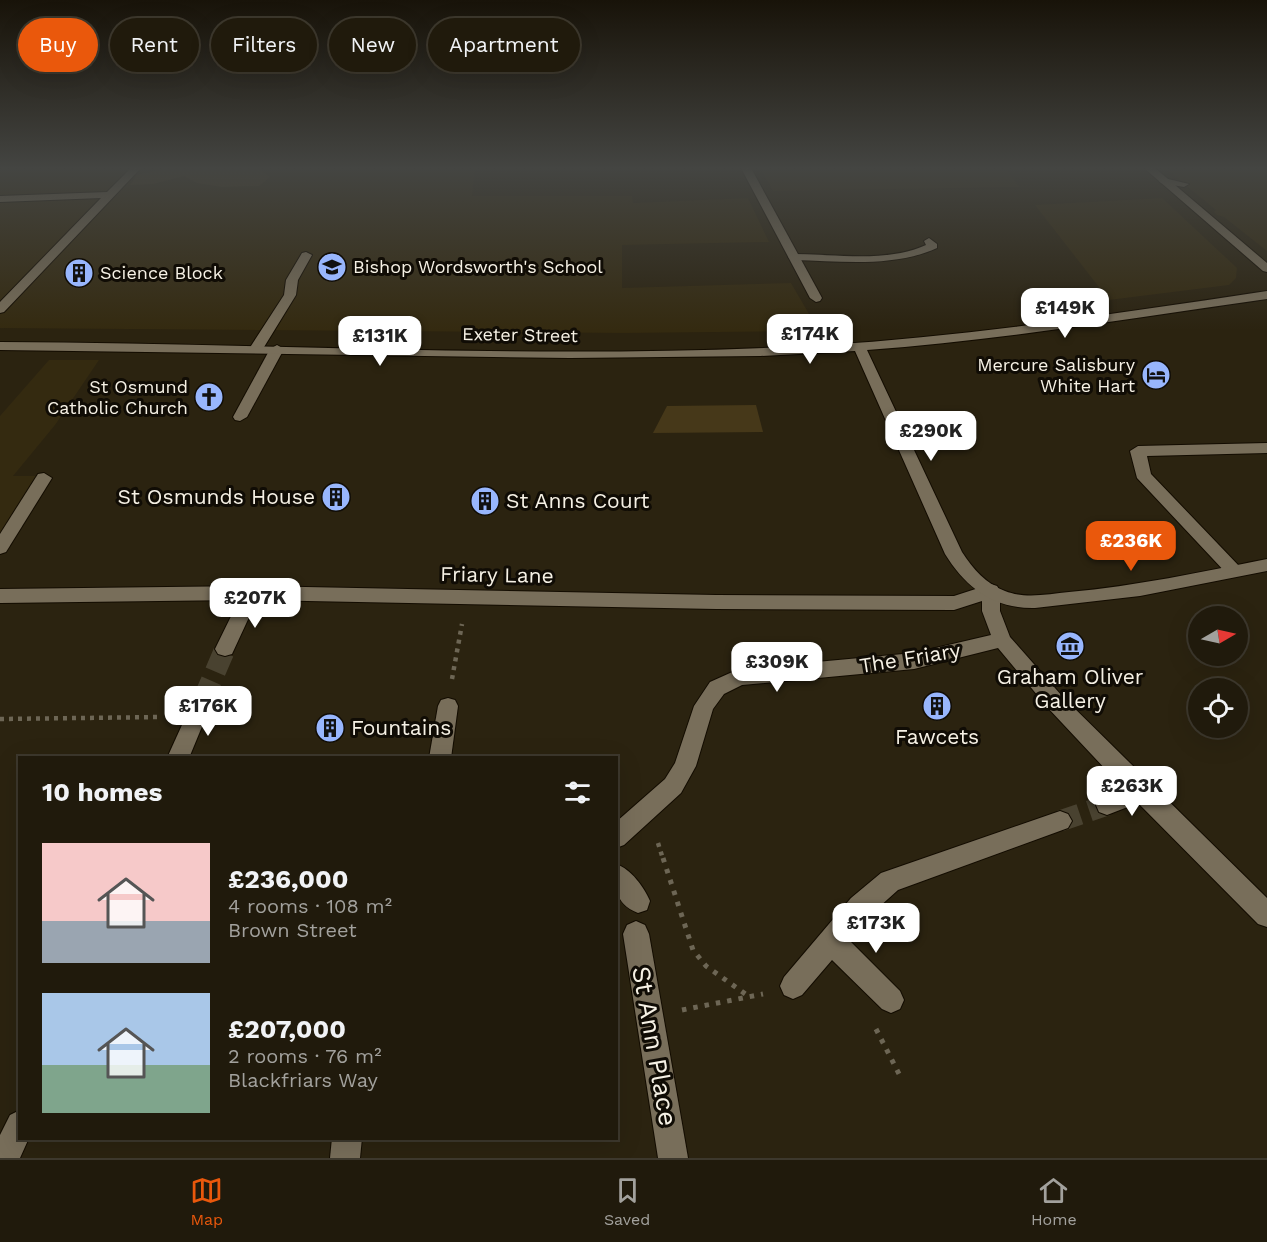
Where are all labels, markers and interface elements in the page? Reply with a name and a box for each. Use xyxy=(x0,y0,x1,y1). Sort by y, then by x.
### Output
chip: Buy xyxy=(18,18,98,72)
chip: Rent xyxy=(110,18,199,72)
chip: Filters xyxy=(211,18,317,72)
chip: New xyxy=(329,18,416,72)
chip: Apartment xyxy=(428,18,580,72)
school or university icon: Bishop Wordsworth's School xyxy=(316,251,348,283)
place label: Bishop Wordsworth's School xyxy=(353,256,603,277)
building icon: Science Block xyxy=(63,257,95,289)
place label: Science Block xyxy=(100,262,223,283)
pin: £149K xyxy=(1023,288,1107,339)
text: £149K xyxy=(1035,295,1095,319)
pin: £174K xyxy=(768,314,852,365)
pin: £131K xyxy=(338,316,422,367)
text: £174K xyxy=(781,321,839,345)
text: £131K xyxy=(352,323,408,347)
street label: Exeter Street xyxy=(462,323,579,346)
place label: Mercure Salisbury White Hart xyxy=(977,354,1136,396)
hotel icon: Mercure Salisbury White Hart xyxy=(1140,359,1172,391)
place label: St Osmund Catholic Church xyxy=(47,376,188,418)
church icon: St Osmund Catholic Church xyxy=(193,381,225,413)
pin: £290K xyxy=(889,411,973,462)
text: £290K xyxy=(899,418,963,442)
building icon: St Osmunds House xyxy=(320,481,352,513)
place label: St Osmunds House xyxy=(117,484,315,509)
building icon: St Anns Court xyxy=(469,485,501,517)
place label: St Anns Court xyxy=(506,488,650,513)
pin: £236K xyxy=(1089,521,1173,572)
text: £236K xyxy=(1100,528,1162,552)
street label: Friary Lane xyxy=(440,561,554,588)
pin: £207K xyxy=(213,578,297,629)
text: £207K xyxy=(224,585,286,609)
north arrow xyxy=(1188,606,1248,666)
map controls xyxy=(1188,606,1248,738)
museum icon: Graham Oliver Gallery xyxy=(1054,630,1086,662)
street label: The Friary xyxy=(858,637,962,678)
pin: £309K xyxy=(735,642,819,693)
text: £309K xyxy=(745,649,809,673)
place label: Graham Oliver Gallery xyxy=(997,664,1144,713)
button: locate xyxy=(1188,678,1248,738)
pin: £176K xyxy=(166,686,250,737)
building icon: Fawcets xyxy=(921,690,953,722)
text: £176K xyxy=(179,693,237,717)
building icon: Fountains xyxy=(314,712,346,744)
place label: Fountains xyxy=(351,715,451,740)
place label: Fawcets xyxy=(895,724,979,749)
pin: £263K xyxy=(1090,766,1174,817)
text: £263K xyxy=(1101,773,1163,797)
icon: filters xyxy=(561,776,594,809)
text: 10 homes xyxy=(42,777,162,807)
text: £236,000 xyxy=(228,864,349,894)
icon: home xyxy=(90,867,162,939)
text: 4 rooms · 108 m² xyxy=(228,894,392,918)
pin: £173K xyxy=(834,903,918,954)
text: £173K xyxy=(847,910,905,934)
text: Brown Street xyxy=(228,918,357,942)
street label: St Ann Place xyxy=(626,964,684,1128)
text: £207,000 xyxy=(228,1014,346,1044)
icon: home xyxy=(90,1017,162,1089)
text: 2 rooms · 76 m² xyxy=(228,1044,381,1068)
text: Blackfriars Way xyxy=(228,1068,378,1092)
tab: Map xyxy=(190,1174,223,1229)
tab: Saved xyxy=(604,1174,650,1229)
tab: Home xyxy=(1031,1174,1077,1229)

